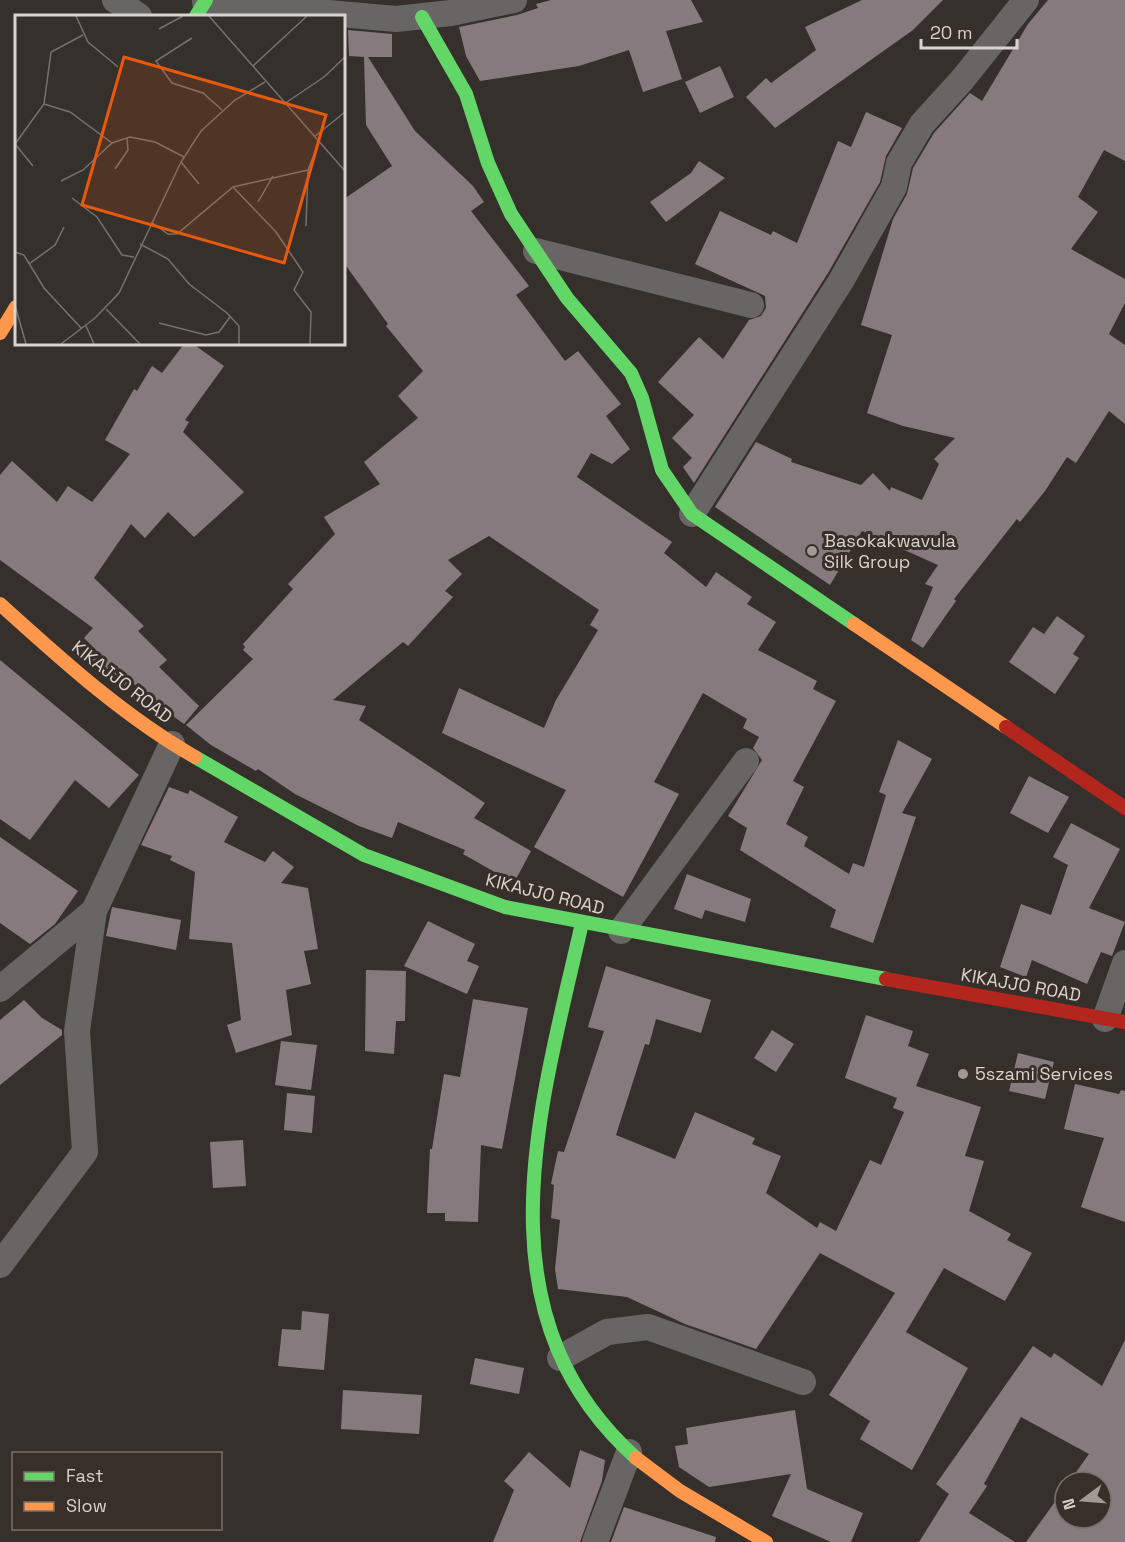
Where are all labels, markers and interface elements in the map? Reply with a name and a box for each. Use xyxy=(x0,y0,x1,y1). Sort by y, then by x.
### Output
scale bar xyxy=(921,12,1017,50)
inset map xyxy=(15,15,345,345)
text: 20 m xyxy=(930,21,973,44)
place label: Basokakwavula Silk Group xyxy=(824,529,956,573)
marker: Basokakwavula Silk Group xyxy=(805,544,819,558)
street label: KIKAJJO ROAD xyxy=(67,635,177,728)
street label: KIKAJJO ROAD xyxy=(483,868,607,919)
street label: KIKAJJO ROAD xyxy=(959,963,1083,1006)
place label: 5szami Services xyxy=(975,1062,1113,1085)
marker: 5szami Services xyxy=(956,1067,970,1081)
legend xyxy=(12,1452,222,1530)
text: Fast xyxy=(66,1464,103,1487)
north arrow xyxy=(1053,1470,1113,1530)
text: Slow xyxy=(66,1494,107,1517)
text: N xyxy=(1057,1496,1081,1512)

